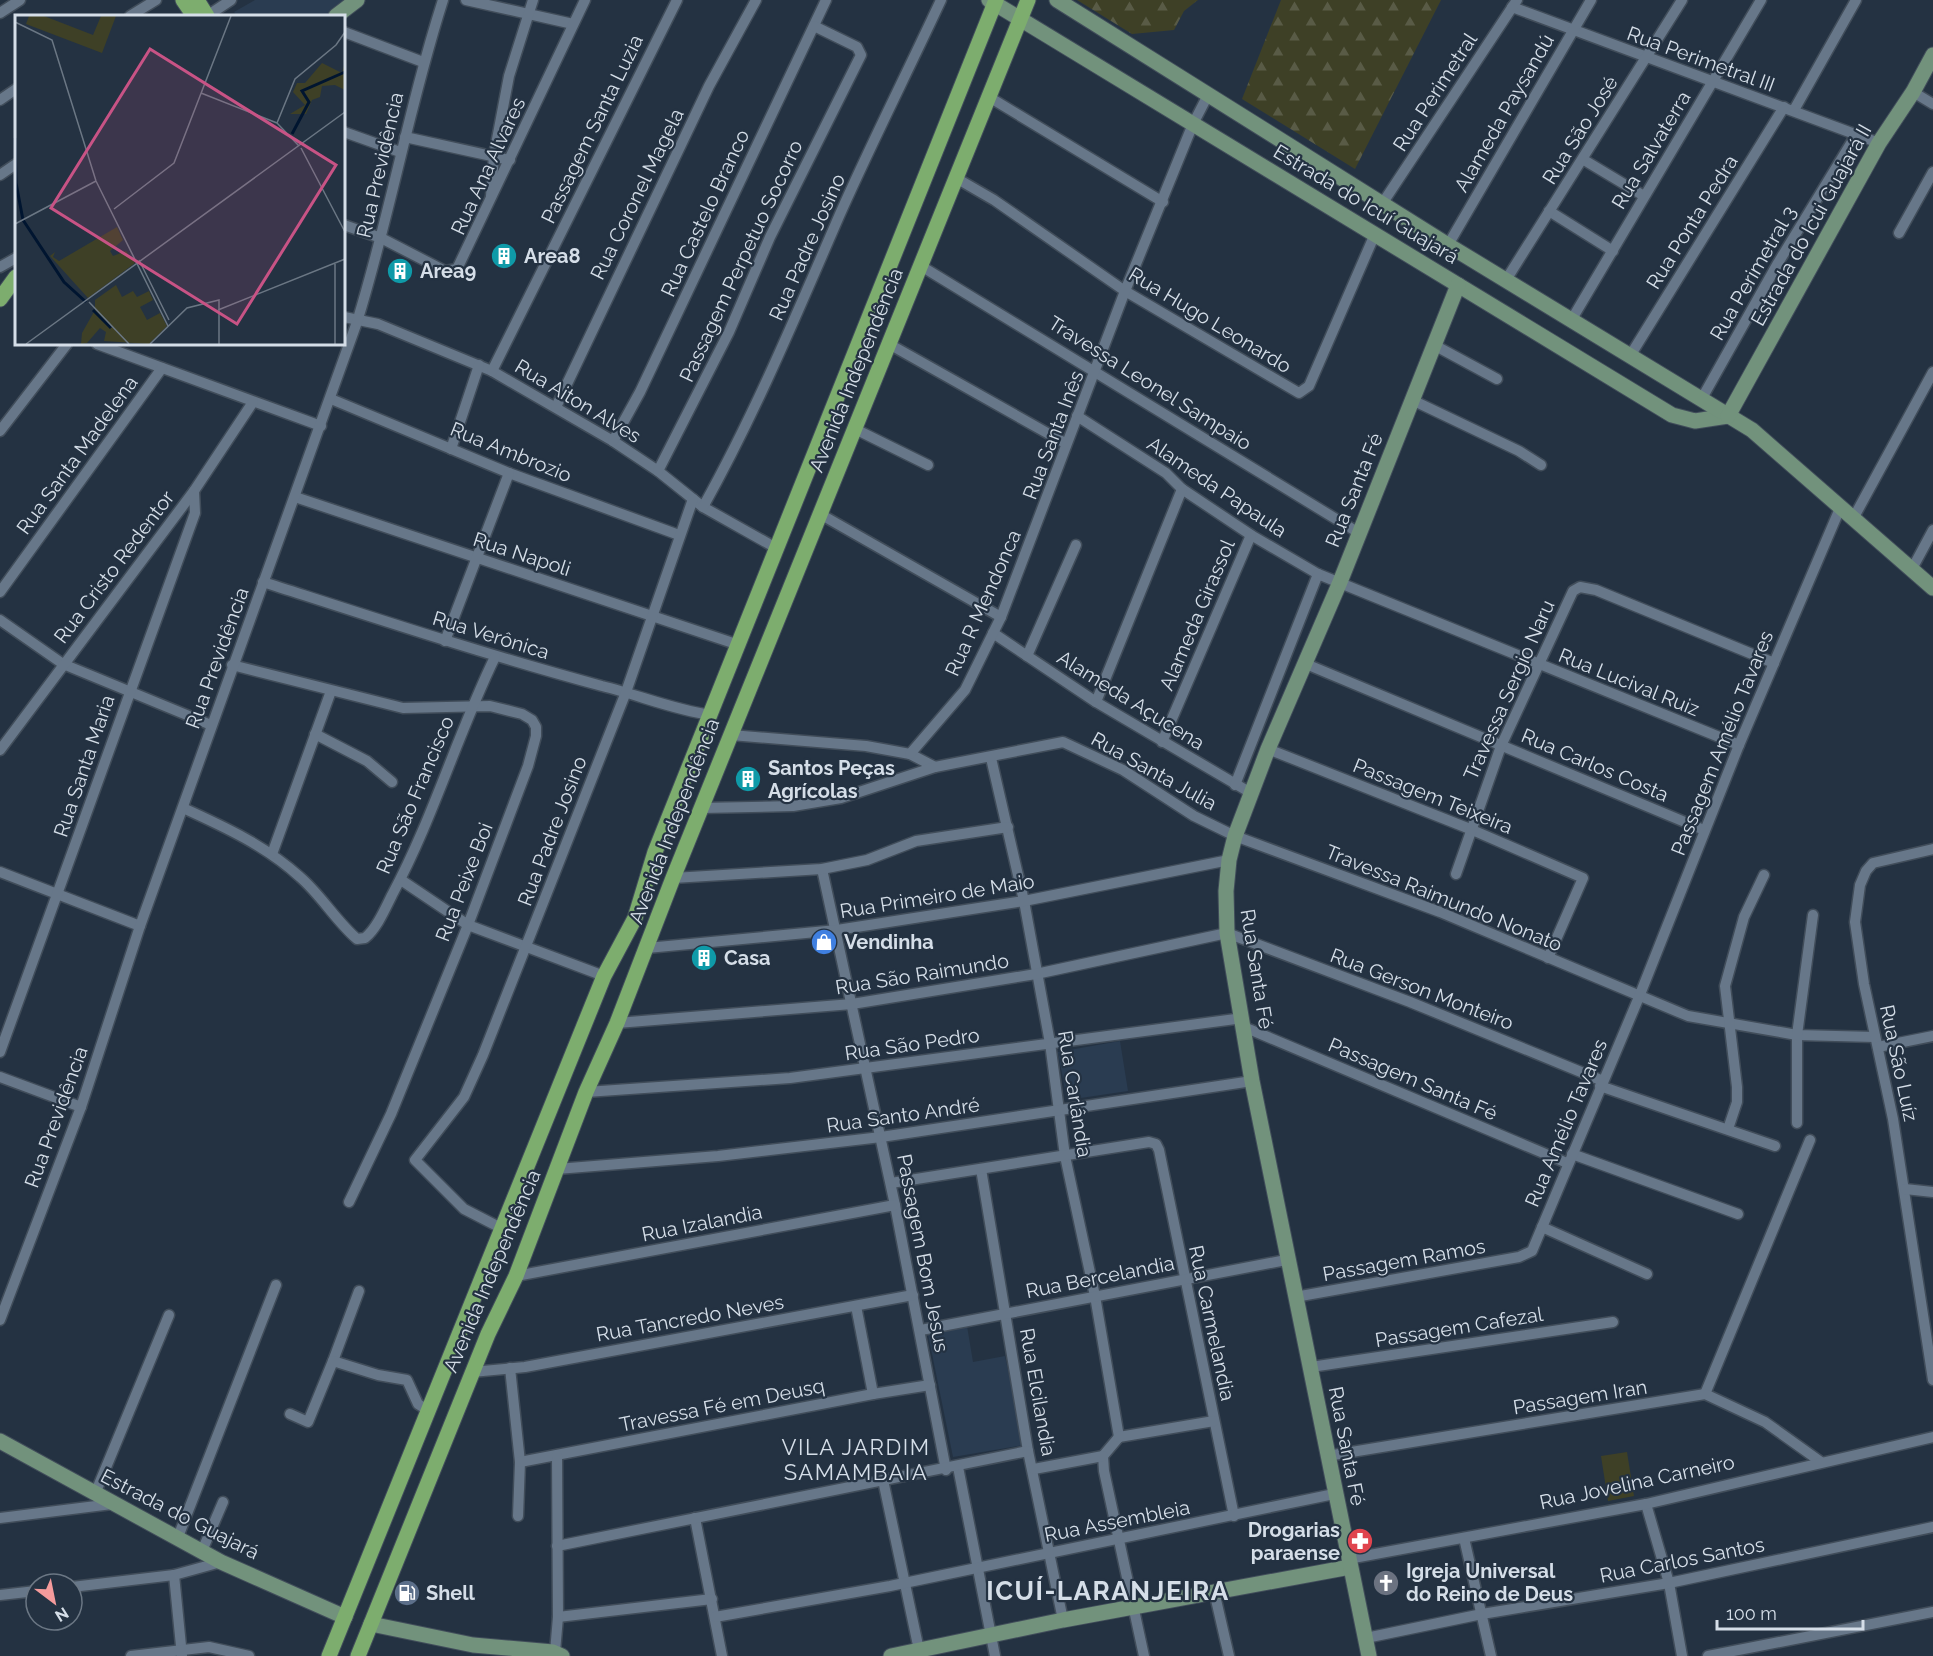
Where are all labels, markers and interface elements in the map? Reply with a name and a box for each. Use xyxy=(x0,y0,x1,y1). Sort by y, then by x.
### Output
inset map xyxy=(15,15,345,345)
street label: Rua Perimetral III xyxy=(1624,21,1778,97)
street label: Rua Perimetral xyxy=(1388,28,1482,156)
street label: Alameda Paysandú xyxy=(1449,30,1559,196)
street label: Passagem Santa Luzia xyxy=(536,31,648,227)
street label: Rua São José xyxy=(1537,71,1623,189)
street label: Rua Salvaterra xyxy=(1606,87,1696,213)
street label: Rua Previdência xyxy=(352,90,408,240)
street label: Rua Ana Alvares xyxy=(446,94,530,238)
street label: Rua Coronel Magela xyxy=(585,105,689,283)
street label: Estrada do Icui Guajará II xyxy=(1746,120,1876,330)
street label: Rua Castelo Branco xyxy=(656,126,754,300)
street label: Passagem Perpetuo Socorro xyxy=(674,136,808,386)
street label: Estrada do Icuí Guajará xyxy=(1269,139,1463,269)
street label: Rua Ponta Pedra xyxy=(1641,151,1743,293)
street label: Rua Padre Josino xyxy=(764,170,850,324)
street label: Rua Perimetral 3 xyxy=(1705,201,1801,345)
building icon: Area8 xyxy=(489,241,519,271)
place label: Area8 xyxy=(524,244,581,268)
building icon: Area9 xyxy=(385,256,415,286)
place label: Area9 xyxy=(420,259,477,283)
street label: Rua Hugo Leonardo xyxy=(1124,262,1296,378)
street label: Avenida Independência xyxy=(804,264,908,476)
street label: Travessa Leonel Sampaio xyxy=(1044,311,1256,455)
street label: Rua Aiton Alves xyxy=(511,354,645,448)
street label: Rua Santa Inês xyxy=(1017,367,1089,503)
street label: Rua Santa Madelena xyxy=(11,371,143,539)
street label: Rua Ambrozio xyxy=(447,417,575,487)
street label: Rua Santa Fé xyxy=(1320,429,1388,551)
street label: Alameda Papaula xyxy=(1143,431,1291,543)
street label: Rua Cristo Redentor xyxy=(49,486,179,648)
street label: Rua R Mendonca xyxy=(940,526,1026,680)
street label: Rua Napoli xyxy=(470,527,574,581)
street label: Alameda Girassol xyxy=(1154,535,1240,694)
street label: Rua Previdência xyxy=(180,584,254,732)
street label: Travessa Sergio Naru xyxy=(1458,596,1560,784)
street label: Rua Verônica xyxy=(430,606,552,664)
street label: Passagem Amélio Tavares xyxy=(1666,627,1778,859)
street label: Rua Lucival Ruiz xyxy=(1555,643,1703,721)
street label: Alameda Açucena xyxy=(1053,645,1209,755)
street label: Rua Santa Maria xyxy=(48,692,120,840)
street label: Rua São Francisco xyxy=(371,712,459,878)
street label: Avenida Independência xyxy=(624,715,724,927)
street label: Rua Carlos Costa xyxy=(1518,723,1672,807)
street label: Rua Santa Julia xyxy=(1087,727,1221,815)
street label: Rua Padre Josino xyxy=(512,753,592,909)
street label: Passagem Teixeira xyxy=(1350,753,1516,839)
place label: Santos Peças Agrícolas xyxy=(768,756,895,803)
building icon: Santos Peças Agrícolas xyxy=(733,764,763,794)
street label: Rua Peixe Boi xyxy=(430,819,498,945)
street label: Travessa Raimundo Nonato xyxy=(1322,839,1566,957)
street label: Rua Primeiro de Maio xyxy=(838,869,1036,923)
street label: Rua Santa Fé xyxy=(1236,907,1278,1031)
shop icon: Vendinha xyxy=(809,927,839,957)
place label: Vendinha xyxy=(844,930,934,954)
building icon: Casa xyxy=(689,943,719,973)
street label: Rua Gerson Monteiro xyxy=(1327,943,1517,1035)
place label: Casa xyxy=(724,946,771,970)
street label: Rua São Raimundo xyxy=(834,948,1011,1000)
street label: Rua São Luíz xyxy=(1875,1003,1923,1124)
street label: Rua São Pedro xyxy=(843,1023,981,1065)
street label: Rua Carlândia xyxy=(1053,1029,1097,1159)
street label: Passagem Santa Fé xyxy=(1325,1033,1501,1126)
street label: Rua Amélio Tavares xyxy=(1520,1035,1612,1211)
street label: Rua Previdência xyxy=(19,1043,93,1191)
street label: Rua Santo André xyxy=(825,1092,981,1138)
street label: Passagem Bom Jesus xyxy=(892,1152,954,1354)
street label: Avenida Independência xyxy=(438,1166,546,1376)
street label: Rua Izalandia xyxy=(640,1200,764,1246)
street label: Passagem Ramos xyxy=(1321,1234,1487,1286)
street label: Rua Carmelandia xyxy=(1184,1243,1240,1403)
street label: Rua Bercelandia xyxy=(1024,1251,1176,1303)
street label: Rua Tancredo Neves xyxy=(594,1290,786,1346)
street label: Passagem Cafezal xyxy=(1373,1302,1545,1352)
street label: Rua Elcilandia xyxy=(1015,1326,1061,1458)
street label: Travessa Fé em Deusq xyxy=(617,1373,827,1437)
street label: Passagem Iran xyxy=(1511,1375,1649,1419)
street label: Rua Santa Fé xyxy=(1324,1384,1370,1508)
district label: VILA JARDIM SAMAMBAIA xyxy=(782,1434,930,1485)
street label: Rua Jovelina Carneiro xyxy=(1537,1450,1737,1514)
street label: Estrada do Guajará xyxy=(97,1464,263,1564)
street label: Rua Assembleia xyxy=(1042,1495,1192,1547)
place label: Drogarias paraense xyxy=(1248,1518,1340,1565)
pharmacy icon: Drogarias paraense xyxy=(1345,1526,1375,1556)
street label: Rua Carlos Santos xyxy=(1598,1532,1766,1588)
place label: Igreja Universal do Reino de Deus xyxy=(1406,1559,1573,1606)
church icon: Igreja Universal do Reino de Deus xyxy=(1371,1568,1401,1598)
north arrow xyxy=(24,1572,84,1632)
district label: ICUÍ-LARANJEIRA xyxy=(986,1576,1230,1606)
fuel station icon: Shell xyxy=(392,1578,422,1608)
place label: Shell xyxy=(426,1581,476,1605)
scale bar xyxy=(1717,1593,1862,1631)
text: N xyxy=(51,1603,72,1626)
text: 100 m xyxy=(1726,1603,1777,1624)

